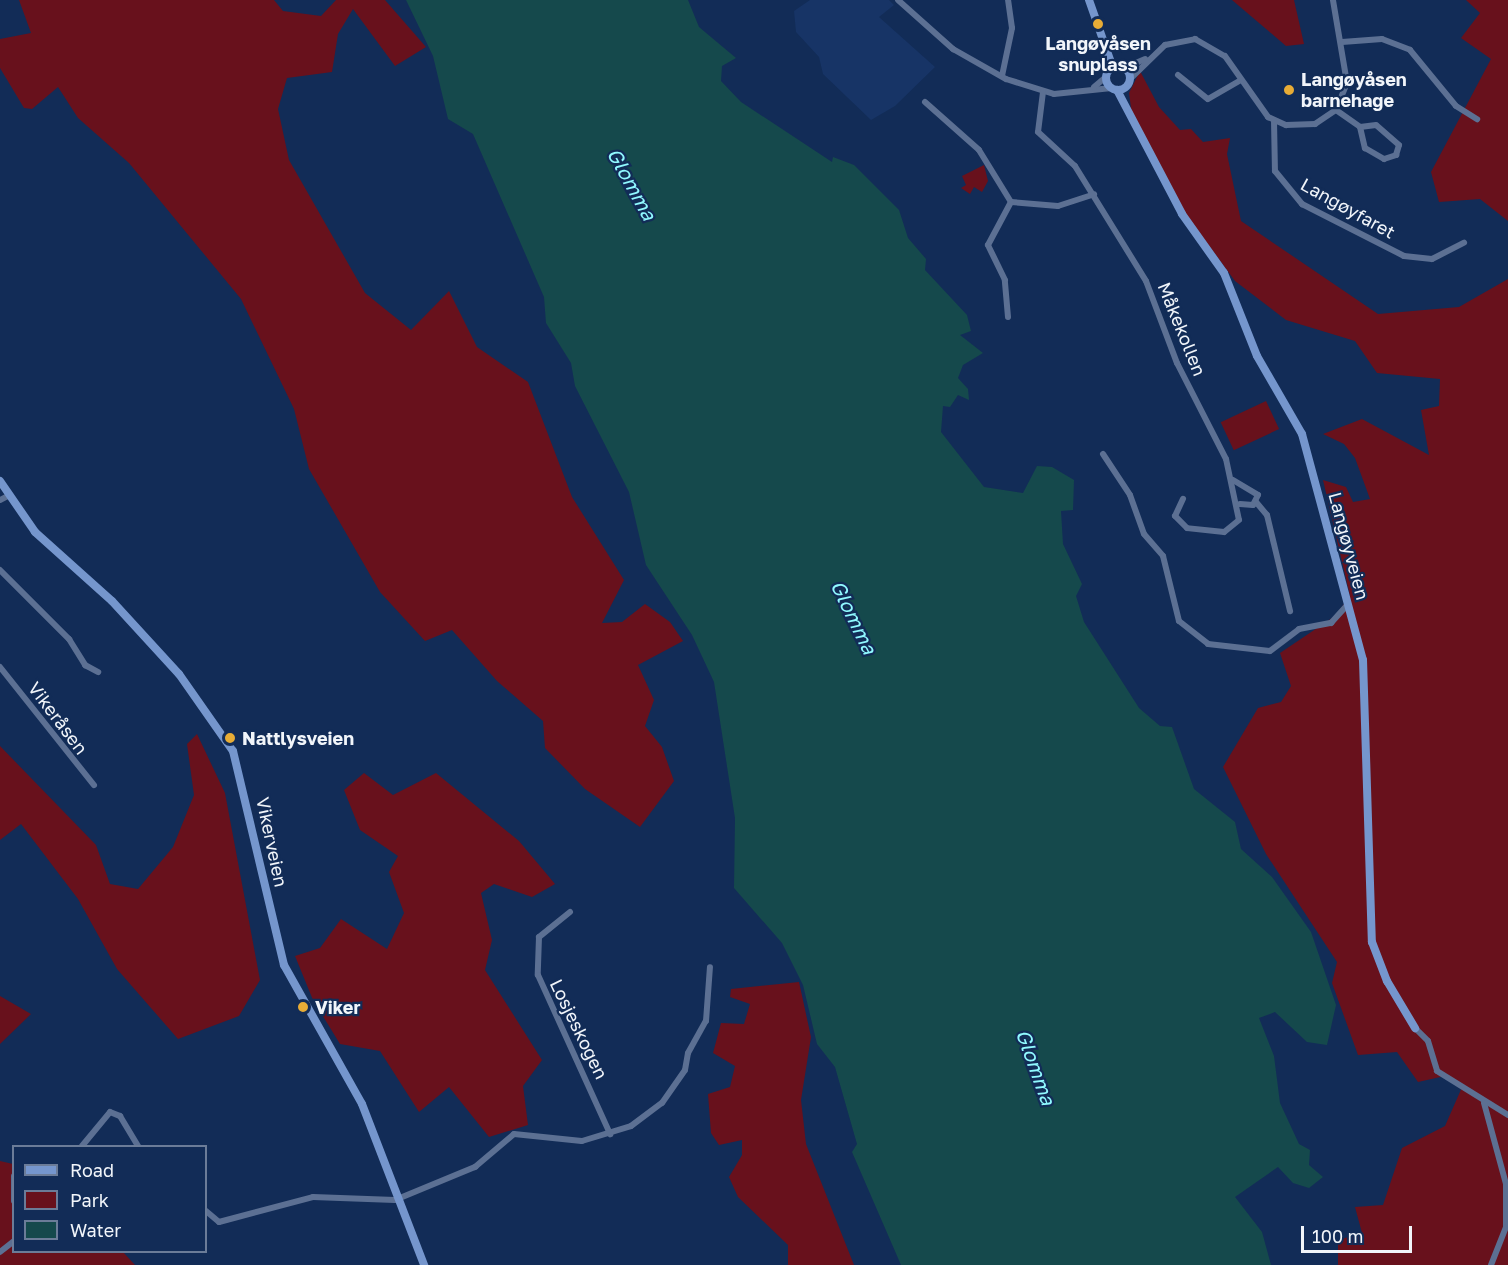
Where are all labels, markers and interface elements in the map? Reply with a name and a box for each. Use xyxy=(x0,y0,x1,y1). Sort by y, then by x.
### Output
marker: Langøyåsen snuplass xyxy=(1091,17,1105,31)
place label: Langøyåsen snuplass xyxy=(1045,33,1151,76)
place label: Langøyåsen barnehage xyxy=(1301,69,1407,112)
marker: Langøyåsen barnehage xyxy=(1282,83,1296,97)
water label: Glomma xyxy=(602,144,662,224)
street label: Langøyfaret xyxy=(1297,173,1399,243)
street label: Måkekollen xyxy=(1153,279,1211,379)
street label: Langøyveien xyxy=(1324,490,1374,602)
water label: Glomma xyxy=(826,576,882,658)
street label: Vikeråsen xyxy=(24,677,92,759)
place label: Nattlysveien xyxy=(242,727,354,749)
marker: Nattlysveien xyxy=(223,731,237,745)
street label: Vikerveien xyxy=(252,795,292,889)
street label: Losjeskogen xyxy=(546,976,612,1082)
place label: Viker xyxy=(315,996,360,1018)
marker: Viker xyxy=(296,1000,310,1014)
water label: Glomma xyxy=(1011,1026,1061,1108)
legend xyxy=(12,1145,207,1253)
text: Road xyxy=(70,1159,114,1181)
text: Park xyxy=(70,1189,109,1211)
scale bar xyxy=(1304,1214,1415,1252)
text: Water xyxy=(70,1219,121,1241)
text: 100 m xyxy=(1312,1225,1363,1247)

